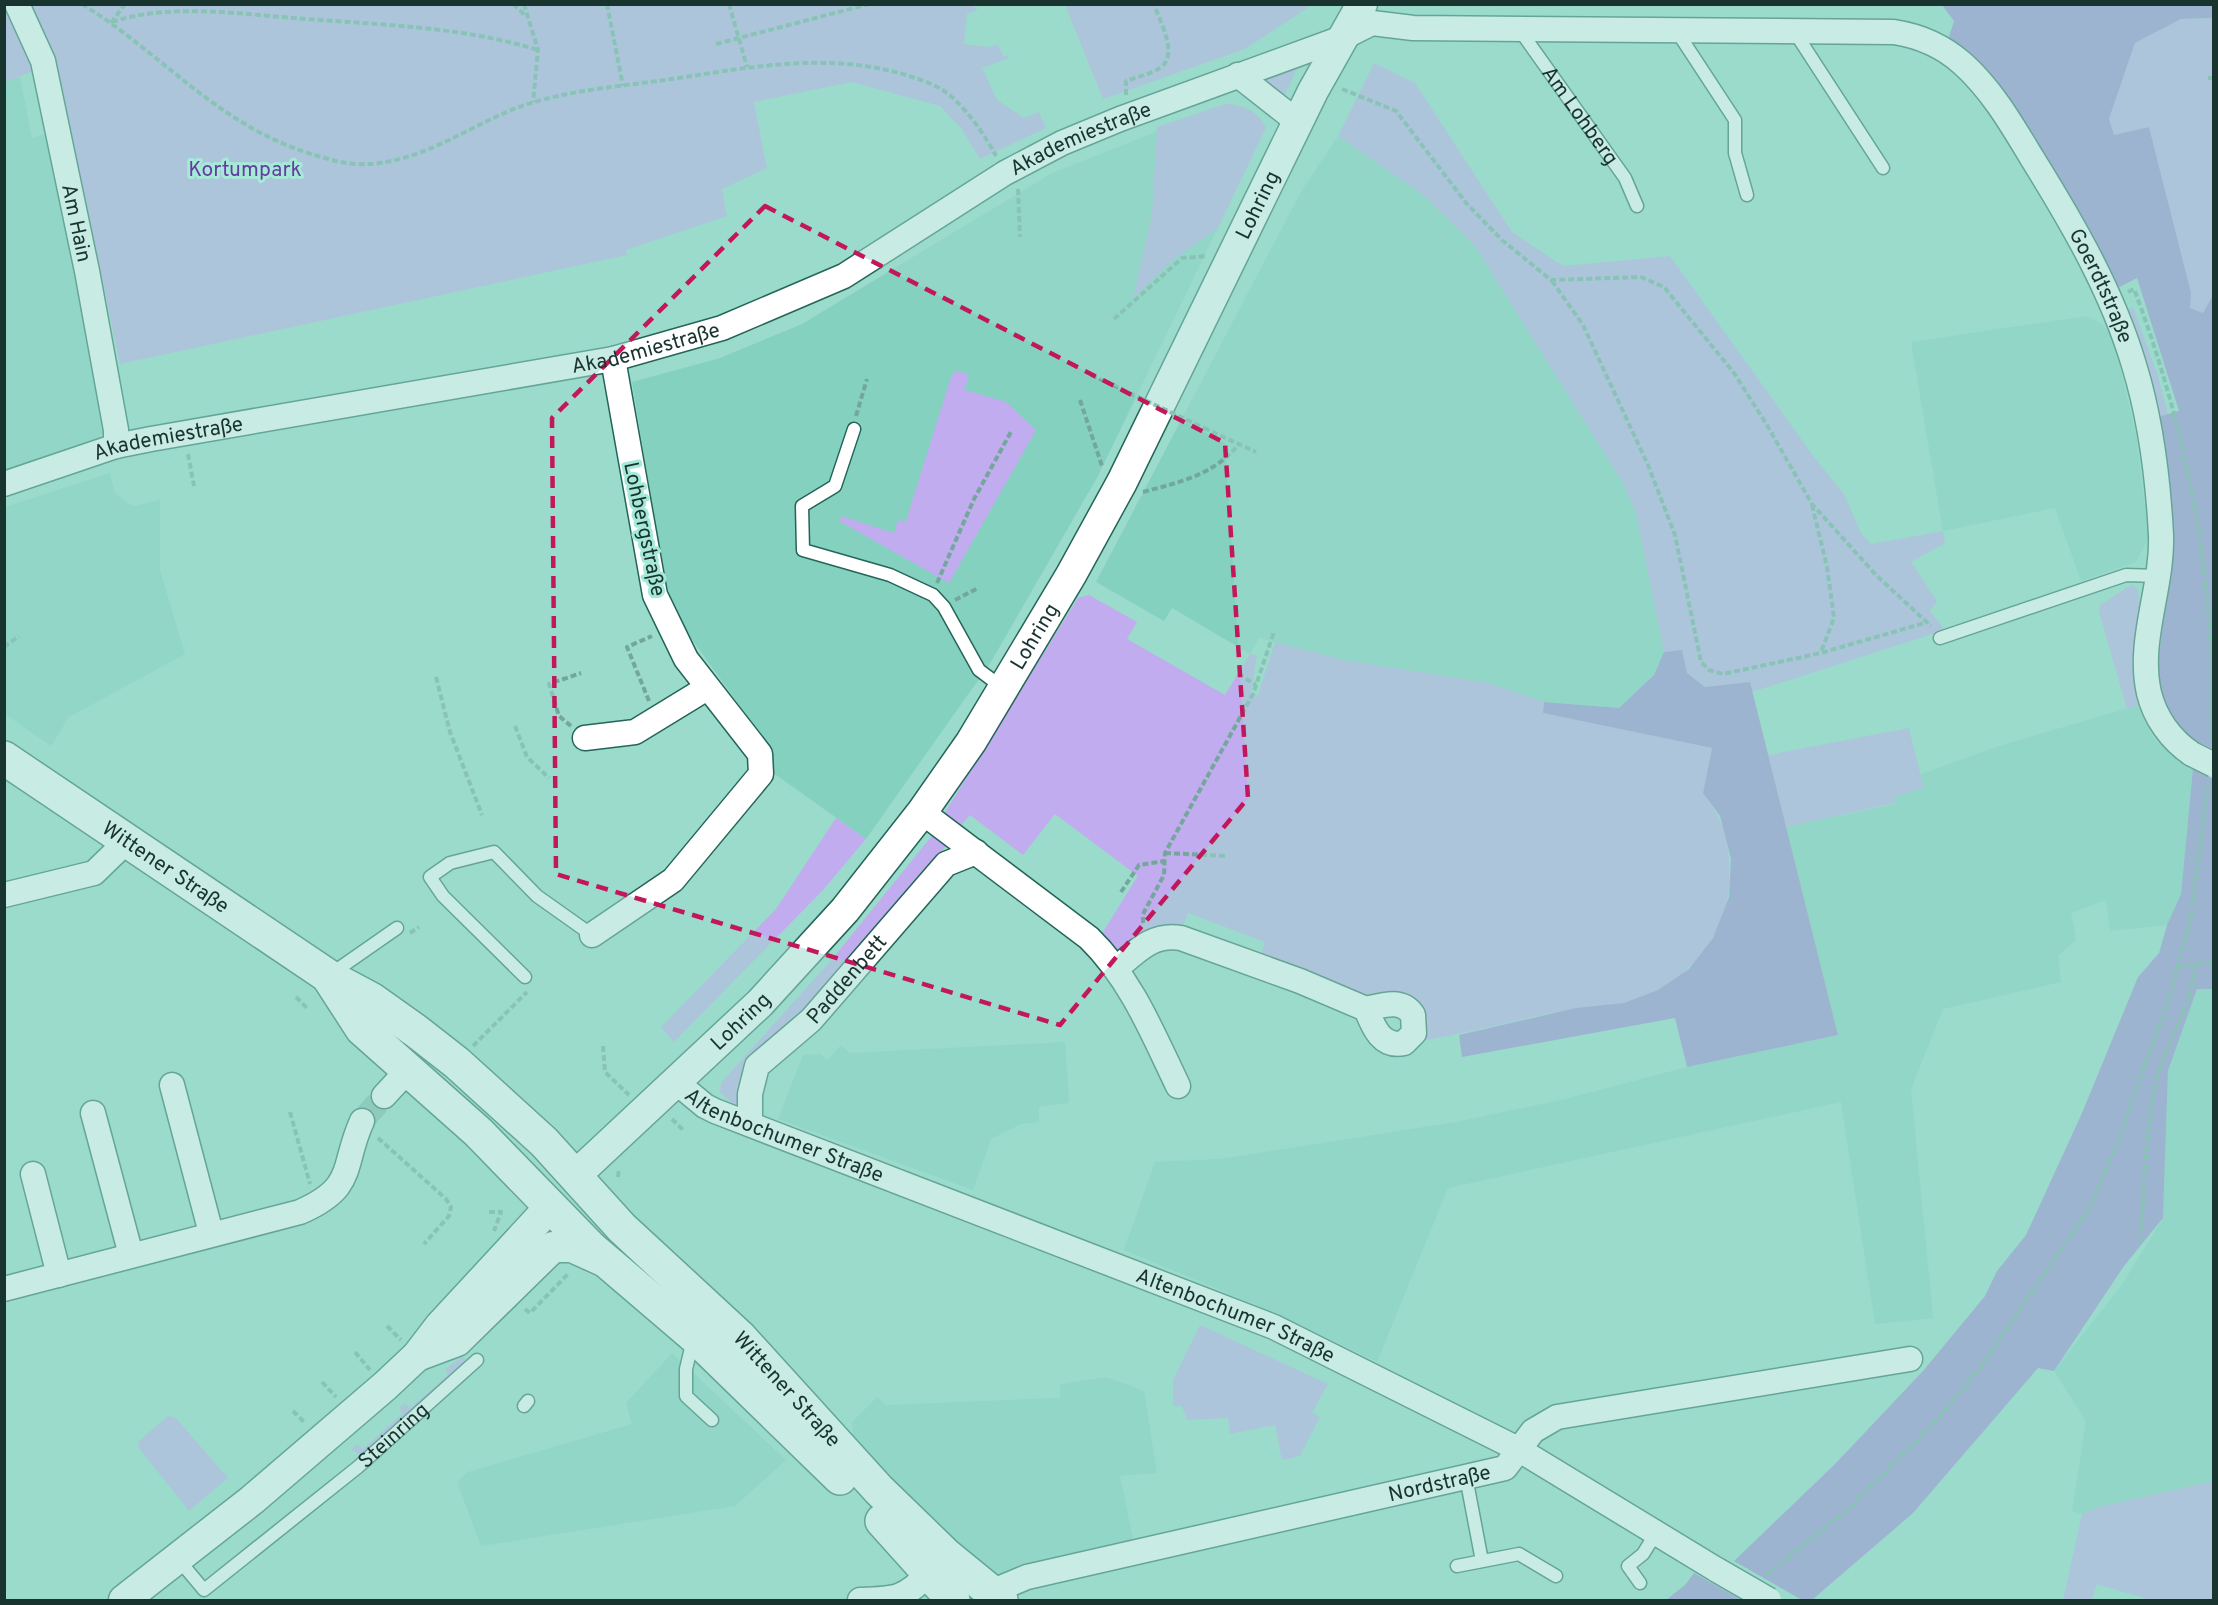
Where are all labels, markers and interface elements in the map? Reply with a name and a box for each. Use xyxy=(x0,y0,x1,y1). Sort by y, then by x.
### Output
street label: Am Lohberg xyxy=(1535,61,1624,171)
street label: Akademiestraße xyxy=(1006,97,1155,183)
park label: Kortumpark xyxy=(188,157,302,184)
street label: Lohring xyxy=(1231,167,1287,244)
street label: Am Hain xyxy=(54,182,97,265)
street label: Goerdtstraße xyxy=(2062,224,2138,347)
street label: Akademiestraße xyxy=(570,317,723,381)
street label: Akademiestraße xyxy=(90,411,245,468)
street label: Lohbergstraße xyxy=(616,460,671,599)
street label: Lohring xyxy=(1005,599,1066,675)
street label: Wittener Straße xyxy=(96,816,234,921)
street label: Paddenbett xyxy=(801,930,894,1030)
street label: Lohring xyxy=(706,988,778,1057)
street label: Altenbochumer Straße xyxy=(678,1083,887,1190)
street label: Altenbochumer Straße xyxy=(1132,1263,1339,1370)
street label: Wittener Straße xyxy=(726,1326,846,1454)
street label: Steinring xyxy=(353,1398,435,1475)
street label: Nordstraße xyxy=(1386,1460,1494,1509)

